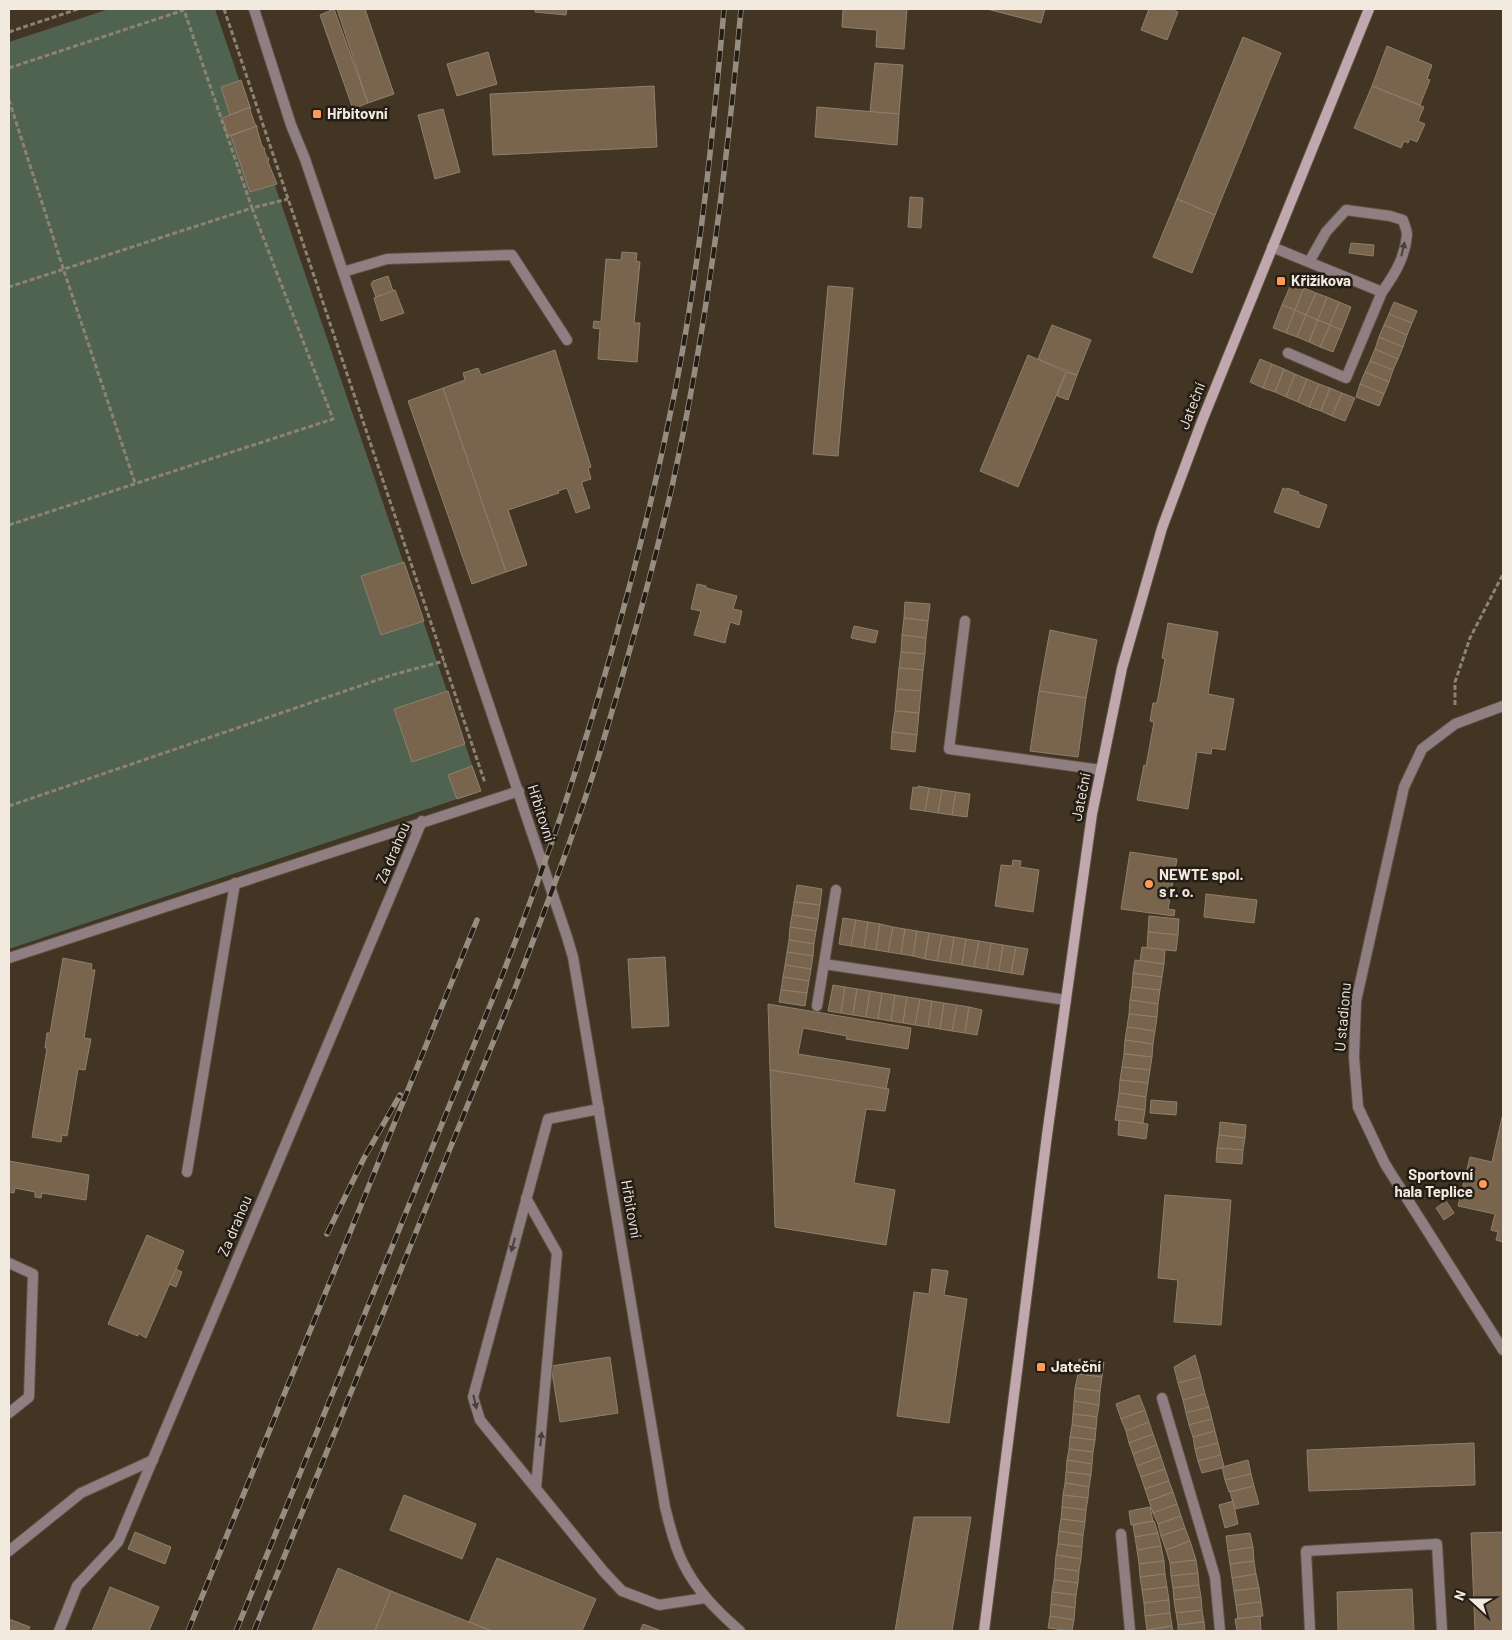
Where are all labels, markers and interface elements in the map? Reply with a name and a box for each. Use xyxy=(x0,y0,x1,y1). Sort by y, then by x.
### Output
place label: Hřbitovní xyxy=(327,104,388,122)
marker: Hřbitovní xyxy=(311,108,323,120)
one-way arrow xyxy=(1399,241,1407,256)
place label: Křižíkova xyxy=(1291,271,1351,289)
marker: Křižíkova xyxy=(1275,275,1287,287)
street label: Jateční xyxy=(1174,380,1208,432)
street label: Jateční xyxy=(1067,771,1093,822)
street label: Hřbitovní xyxy=(524,782,560,843)
street label: Za drahou xyxy=(371,819,413,886)
place label: NEWTE spol. s r. o. xyxy=(1159,865,1244,900)
marker: NEWTE spol. s r. o. xyxy=(1143,878,1155,890)
street label: U stadionu xyxy=(1330,982,1354,1052)
place label: Sportovní hala Teplice xyxy=(1394,1165,1473,1200)
street label: Hřbitovní xyxy=(618,1178,646,1239)
marker: Sportovní hala Teplice xyxy=(1477,1178,1489,1190)
street label: Za drahou xyxy=(213,1192,255,1259)
one-way arrow xyxy=(509,1238,517,1253)
place label: Jateční xyxy=(1051,1357,1102,1375)
marker: Jateční xyxy=(1035,1361,1047,1373)
one-way arrow xyxy=(471,1394,479,1410)
one-way arrow xyxy=(537,1431,545,1447)
north arrow xyxy=(1447,1575,1497,1625)
text: N xyxy=(1450,1588,1469,1603)

